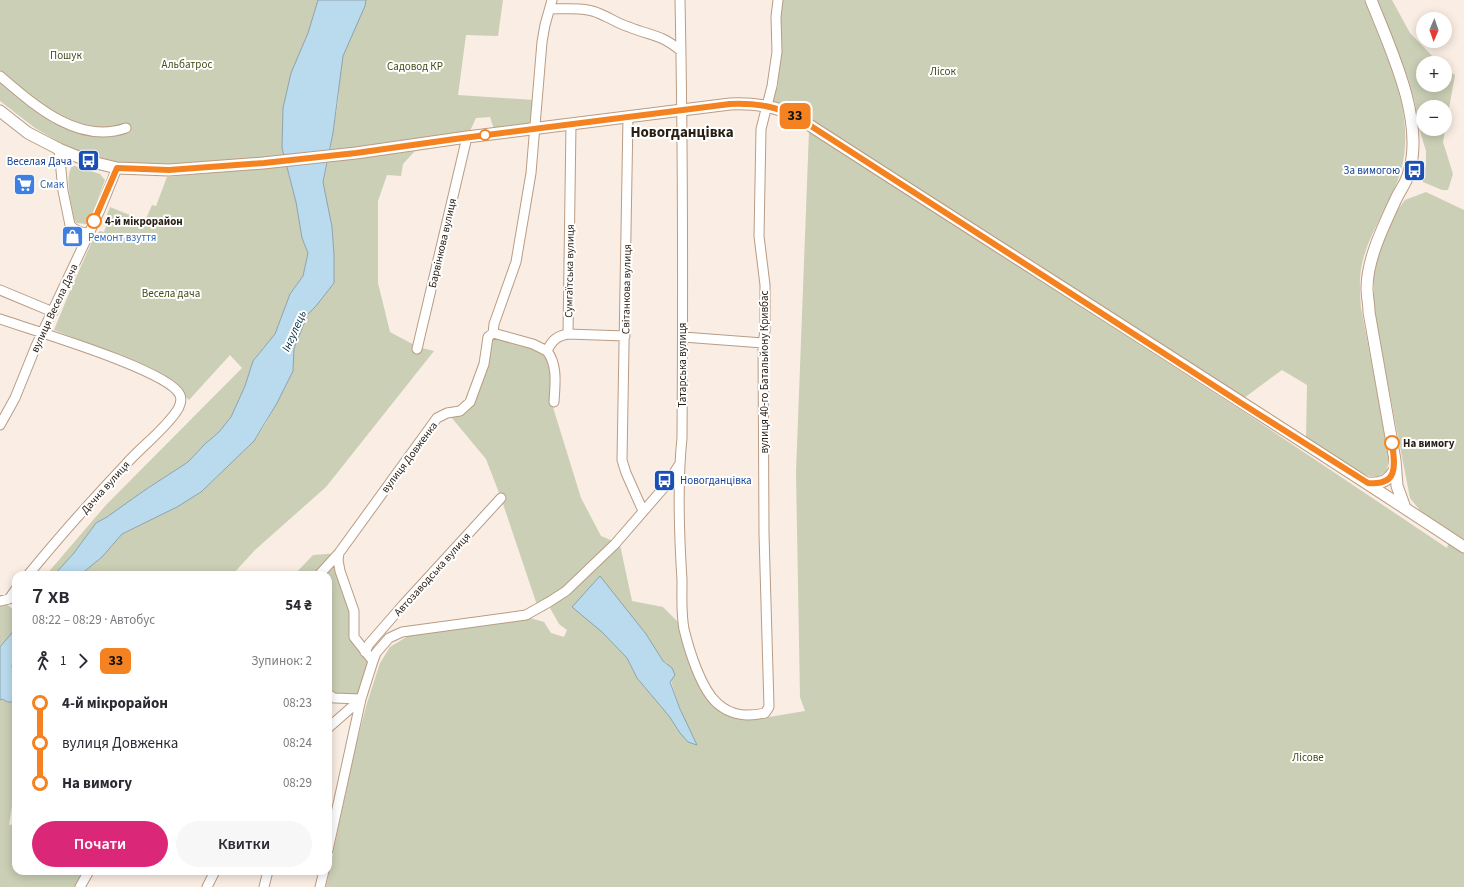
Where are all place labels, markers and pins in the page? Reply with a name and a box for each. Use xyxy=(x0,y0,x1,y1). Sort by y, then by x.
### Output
unlabelled marker xyxy=(479,129,491,141)
bus stop icon: Веселая Дача xyxy=(75,148,101,174)
place label: Веселая Дача xyxy=(7,154,72,169)
bus stop icon: За вимогою xyxy=(1402,157,1428,183)
place label: За вимогою xyxy=(1343,163,1400,178)
supermarket icon: Смак xyxy=(11,171,37,197)
place label: Смак xyxy=(40,177,65,192)
marker: 4-й мікрорайон xyxy=(86,213,102,229)
place label: 4-й мікрорайон xyxy=(105,214,183,229)
shop icon: Ремонт взуття xyxy=(59,224,85,250)
place label: Ремонт взуття xyxy=(88,230,156,245)
marker: На вимогу xyxy=(1384,435,1400,451)
place label: На вимогу xyxy=(1403,436,1455,451)
bus stop icon: Новогданцівка xyxy=(652,467,678,493)
place label: Новогданцівка xyxy=(680,473,752,488)

